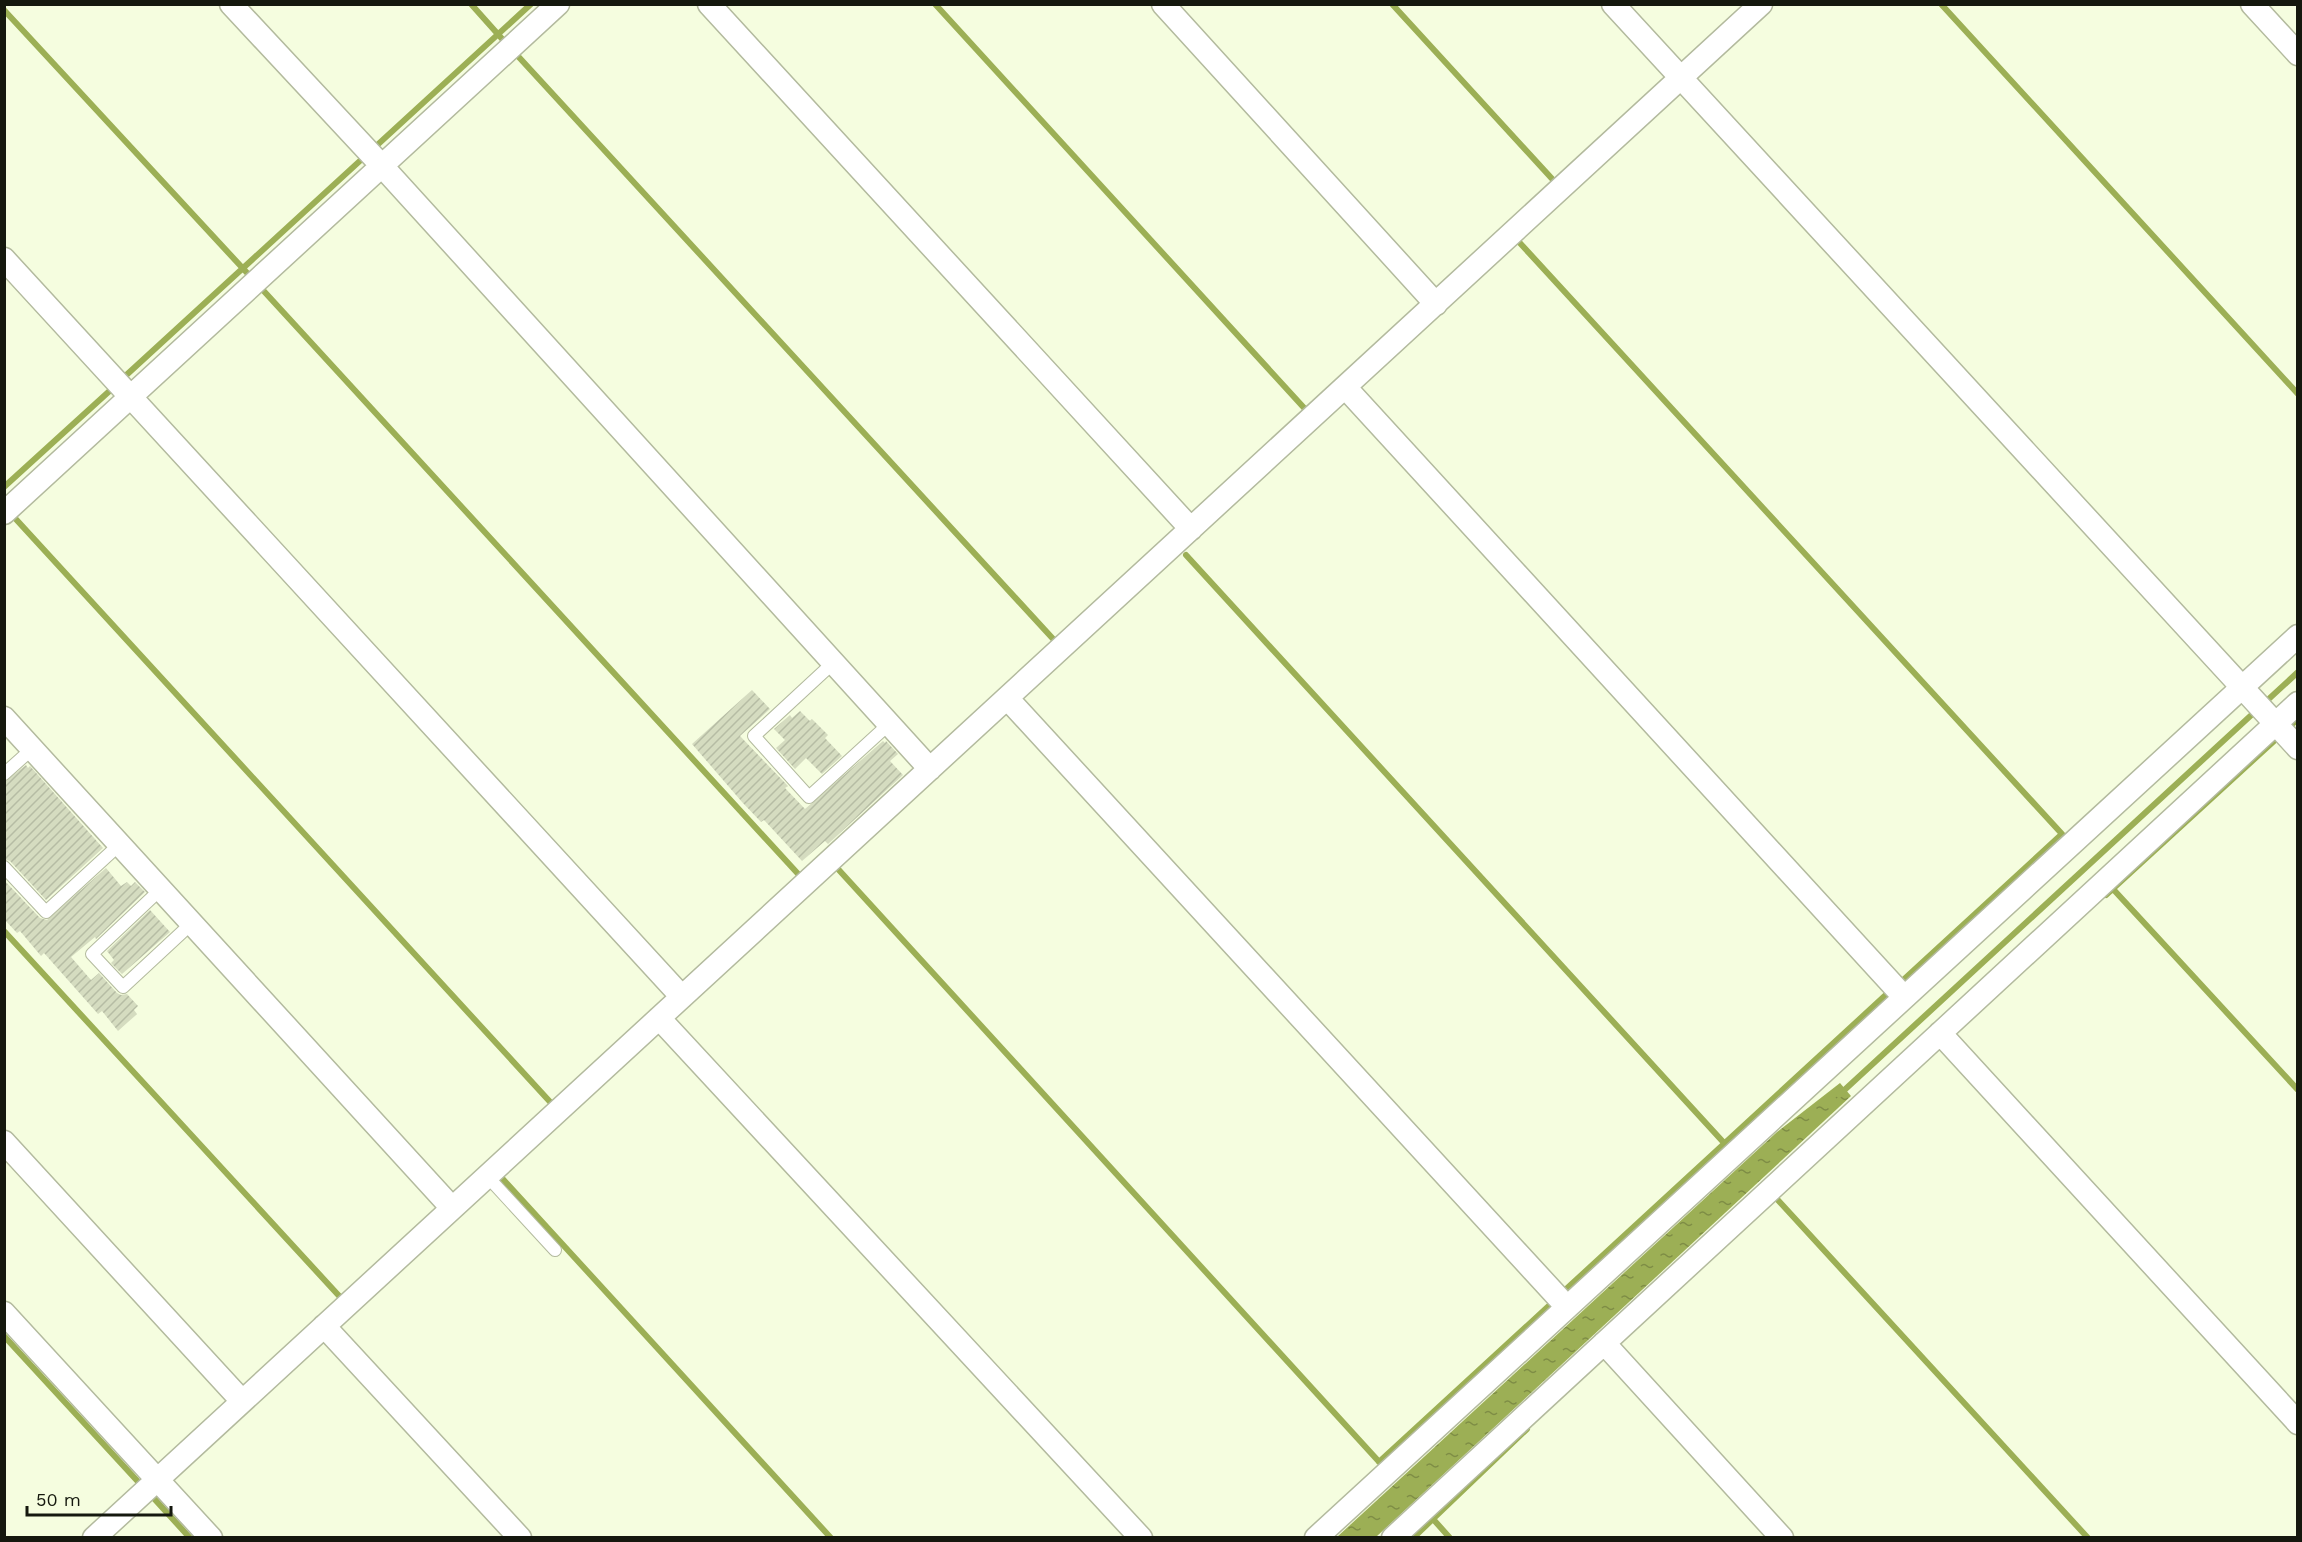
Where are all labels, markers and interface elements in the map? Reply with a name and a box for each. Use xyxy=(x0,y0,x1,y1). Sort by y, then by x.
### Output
scale bar xyxy=(27,1479,171,1517)
text: 50 m xyxy=(36,1489,81,1510)

